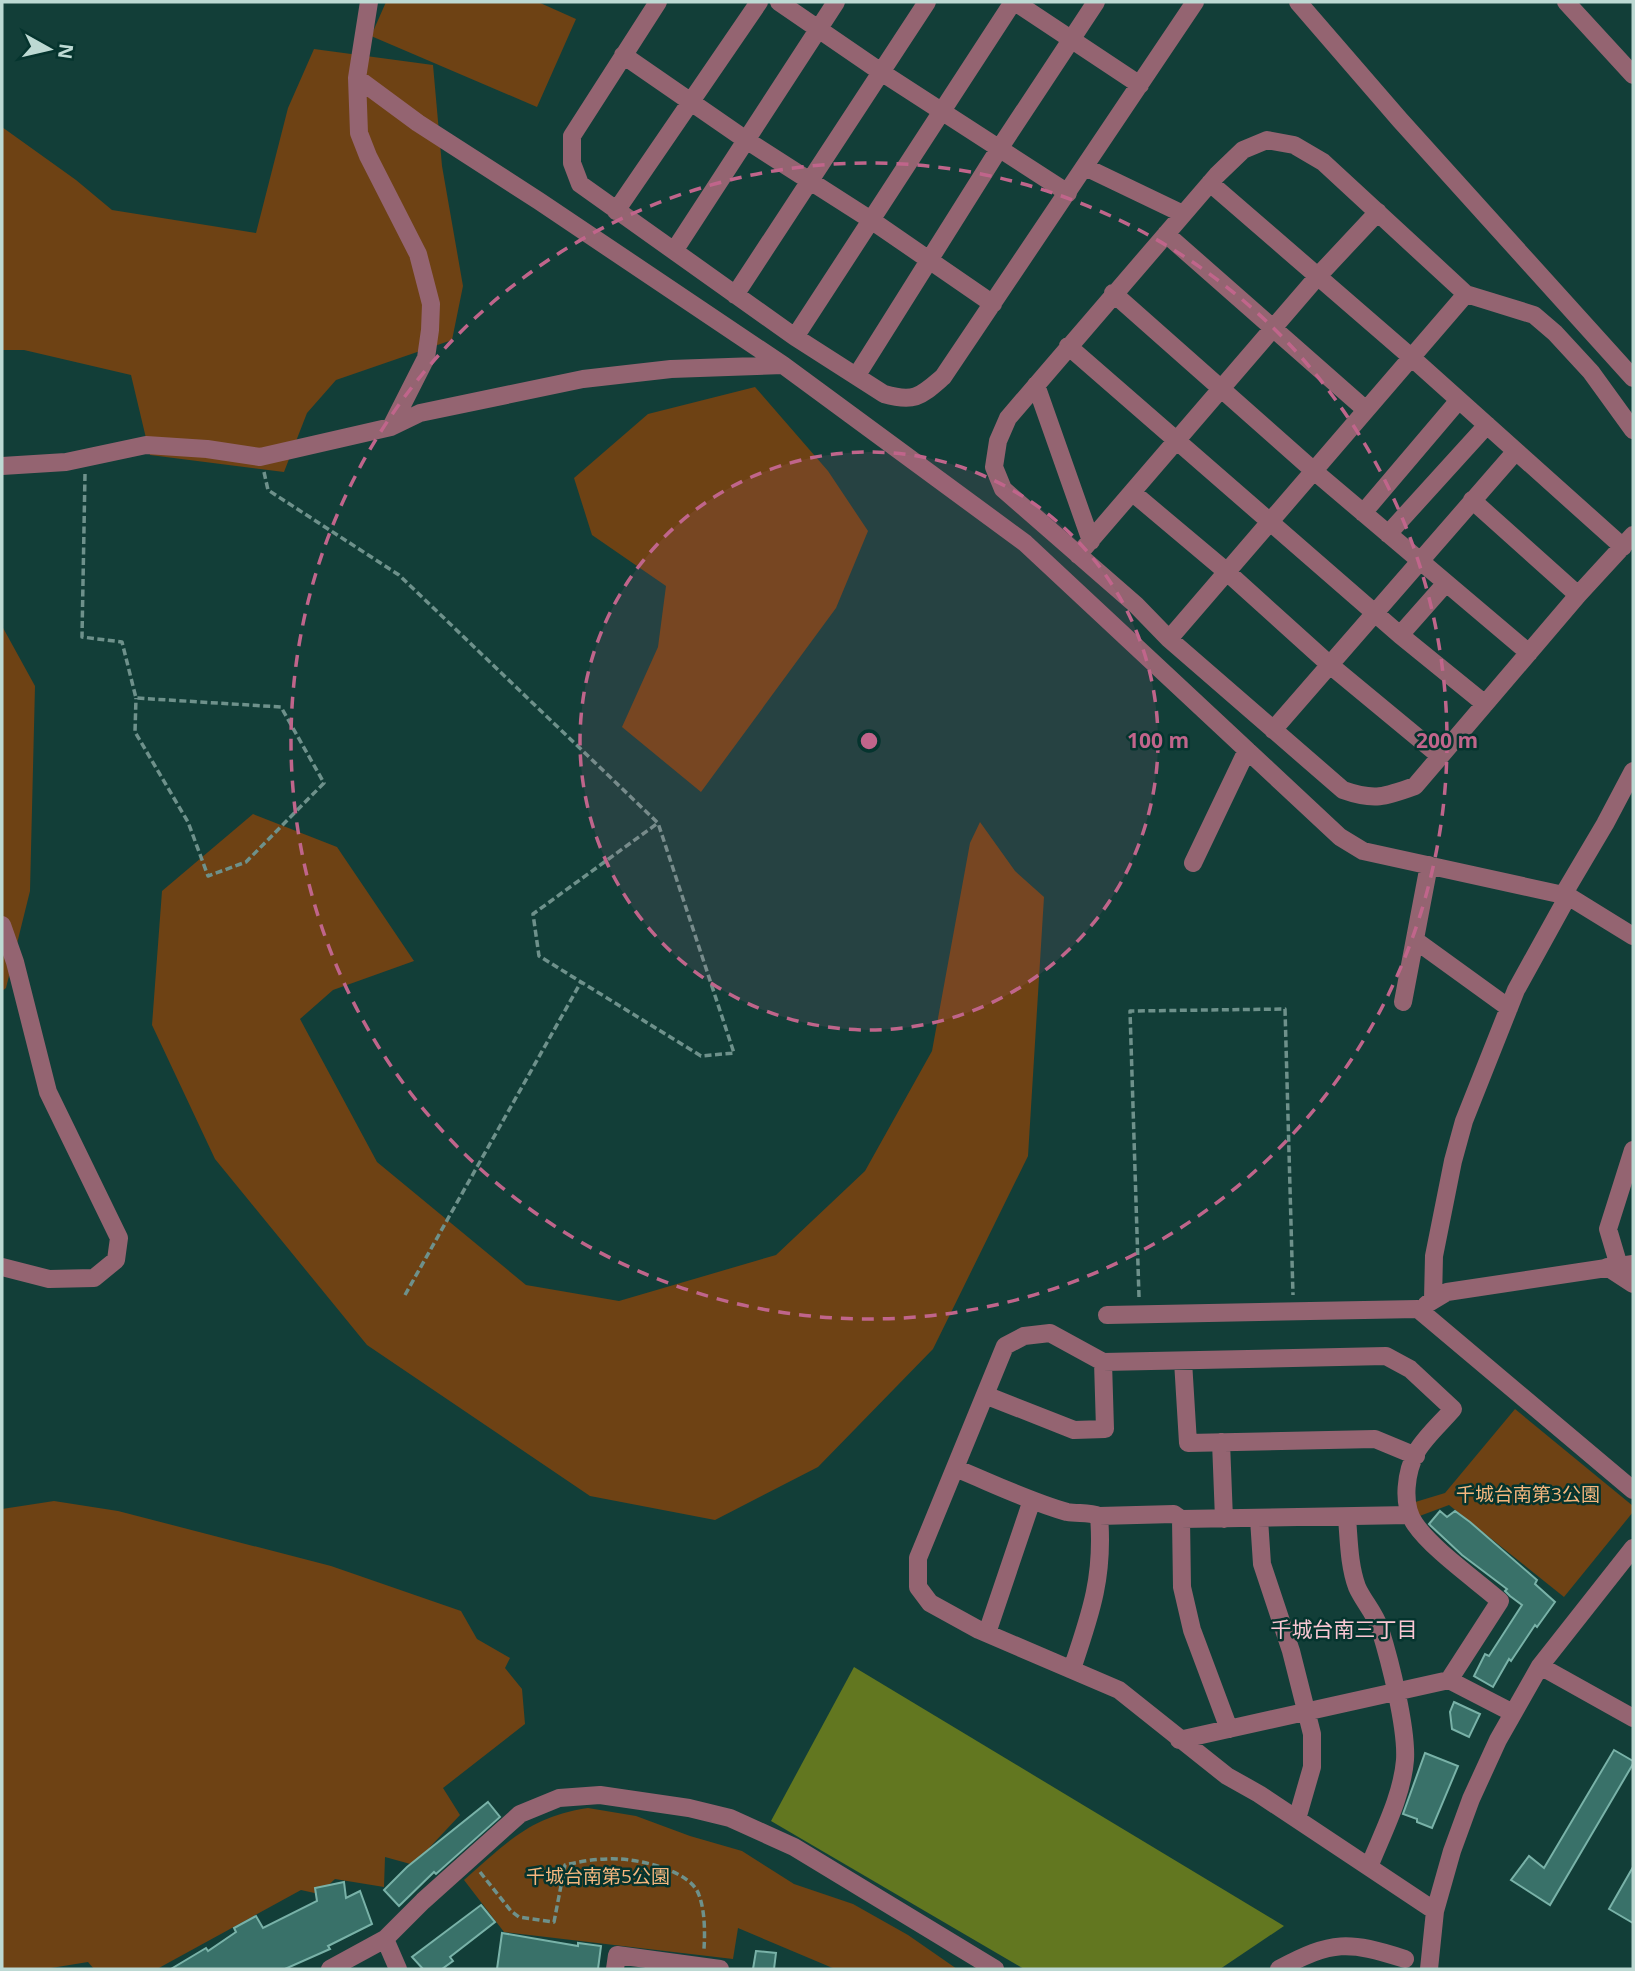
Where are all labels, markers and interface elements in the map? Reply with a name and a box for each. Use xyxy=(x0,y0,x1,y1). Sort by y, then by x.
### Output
north arrow xyxy=(14,14,84,84)
text: N xyxy=(52,42,80,61)
text: 100 m xyxy=(1127,726,1189,754)
text: 200 m xyxy=(1416,726,1478,754)
centre of rings xyxy=(857,729,881,753)
park label: 千城台南第3公園 xyxy=(1456,1481,1600,1507)
district label: 千城台南三丁目 xyxy=(1271,1615,1418,1643)
park label: 千城台南第5公園 xyxy=(526,1863,670,1889)

